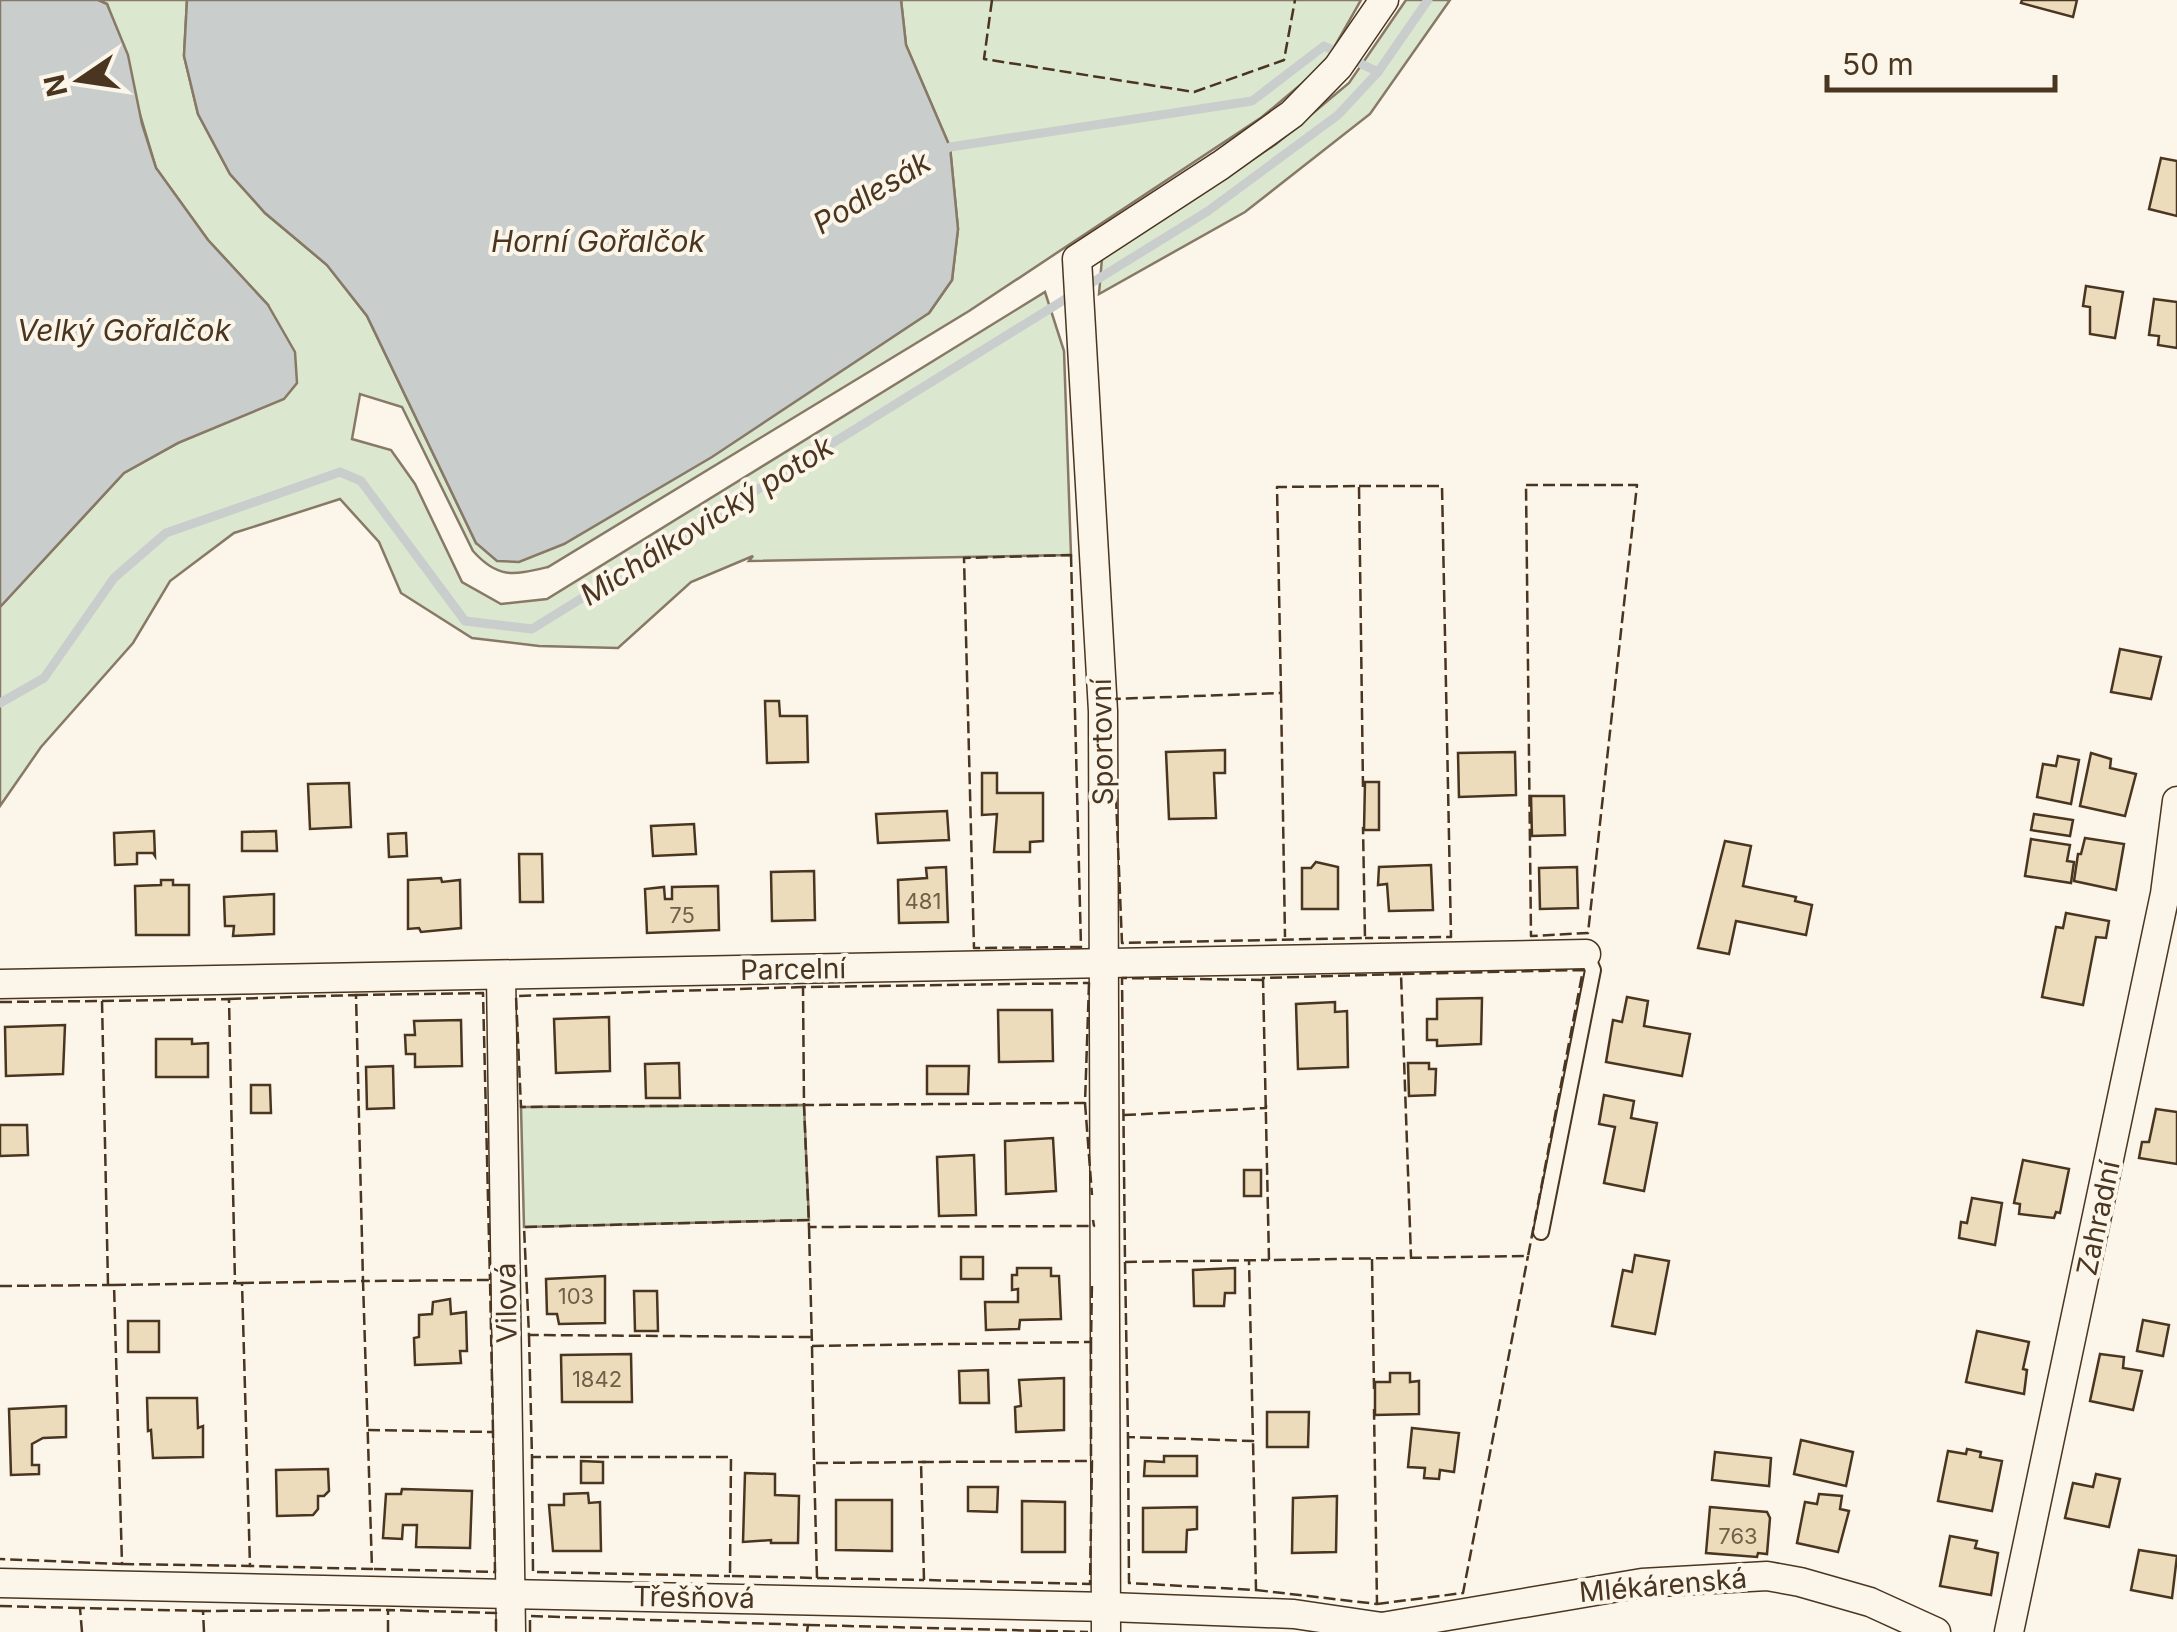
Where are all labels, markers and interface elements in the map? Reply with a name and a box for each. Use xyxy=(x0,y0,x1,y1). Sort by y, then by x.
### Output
north arrow xyxy=(30,30,130,130)
scale bar xyxy=(1827,30,2054,92)
text: 50 m xyxy=(1842,46,1914,82)
text: N xyxy=(37,71,75,100)
water label: Podlesák xyxy=(806,143,937,241)
water label: Horní Gořalčok xyxy=(491,223,706,259)
water label: Velký Gořalčok xyxy=(17,312,232,348)
water label: Michálkovický potok xyxy=(573,427,840,613)
street label: Sportovní xyxy=(1084,678,1120,806)
house number: 481 xyxy=(905,888,941,914)
house number: 75 xyxy=(669,902,695,928)
street label: Parcelní xyxy=(740,951,847,987)
street label: Zahradní xyxy=(2069,1157,2127,1279)
street label: Vilová xyxy=(488,1262,524,1344)
house number: 103 xyxy=(558,1283,594,1309)
house number: 1842 xyxy=(572,1366,622,1392)
house number: 763 xyxy=(1718,1523,1758,1549)
street label: Mlékárenská xyxy=(1578,1561,1748,1609)
street label: Třešňová xyxy=(633,1579,755,1615)

